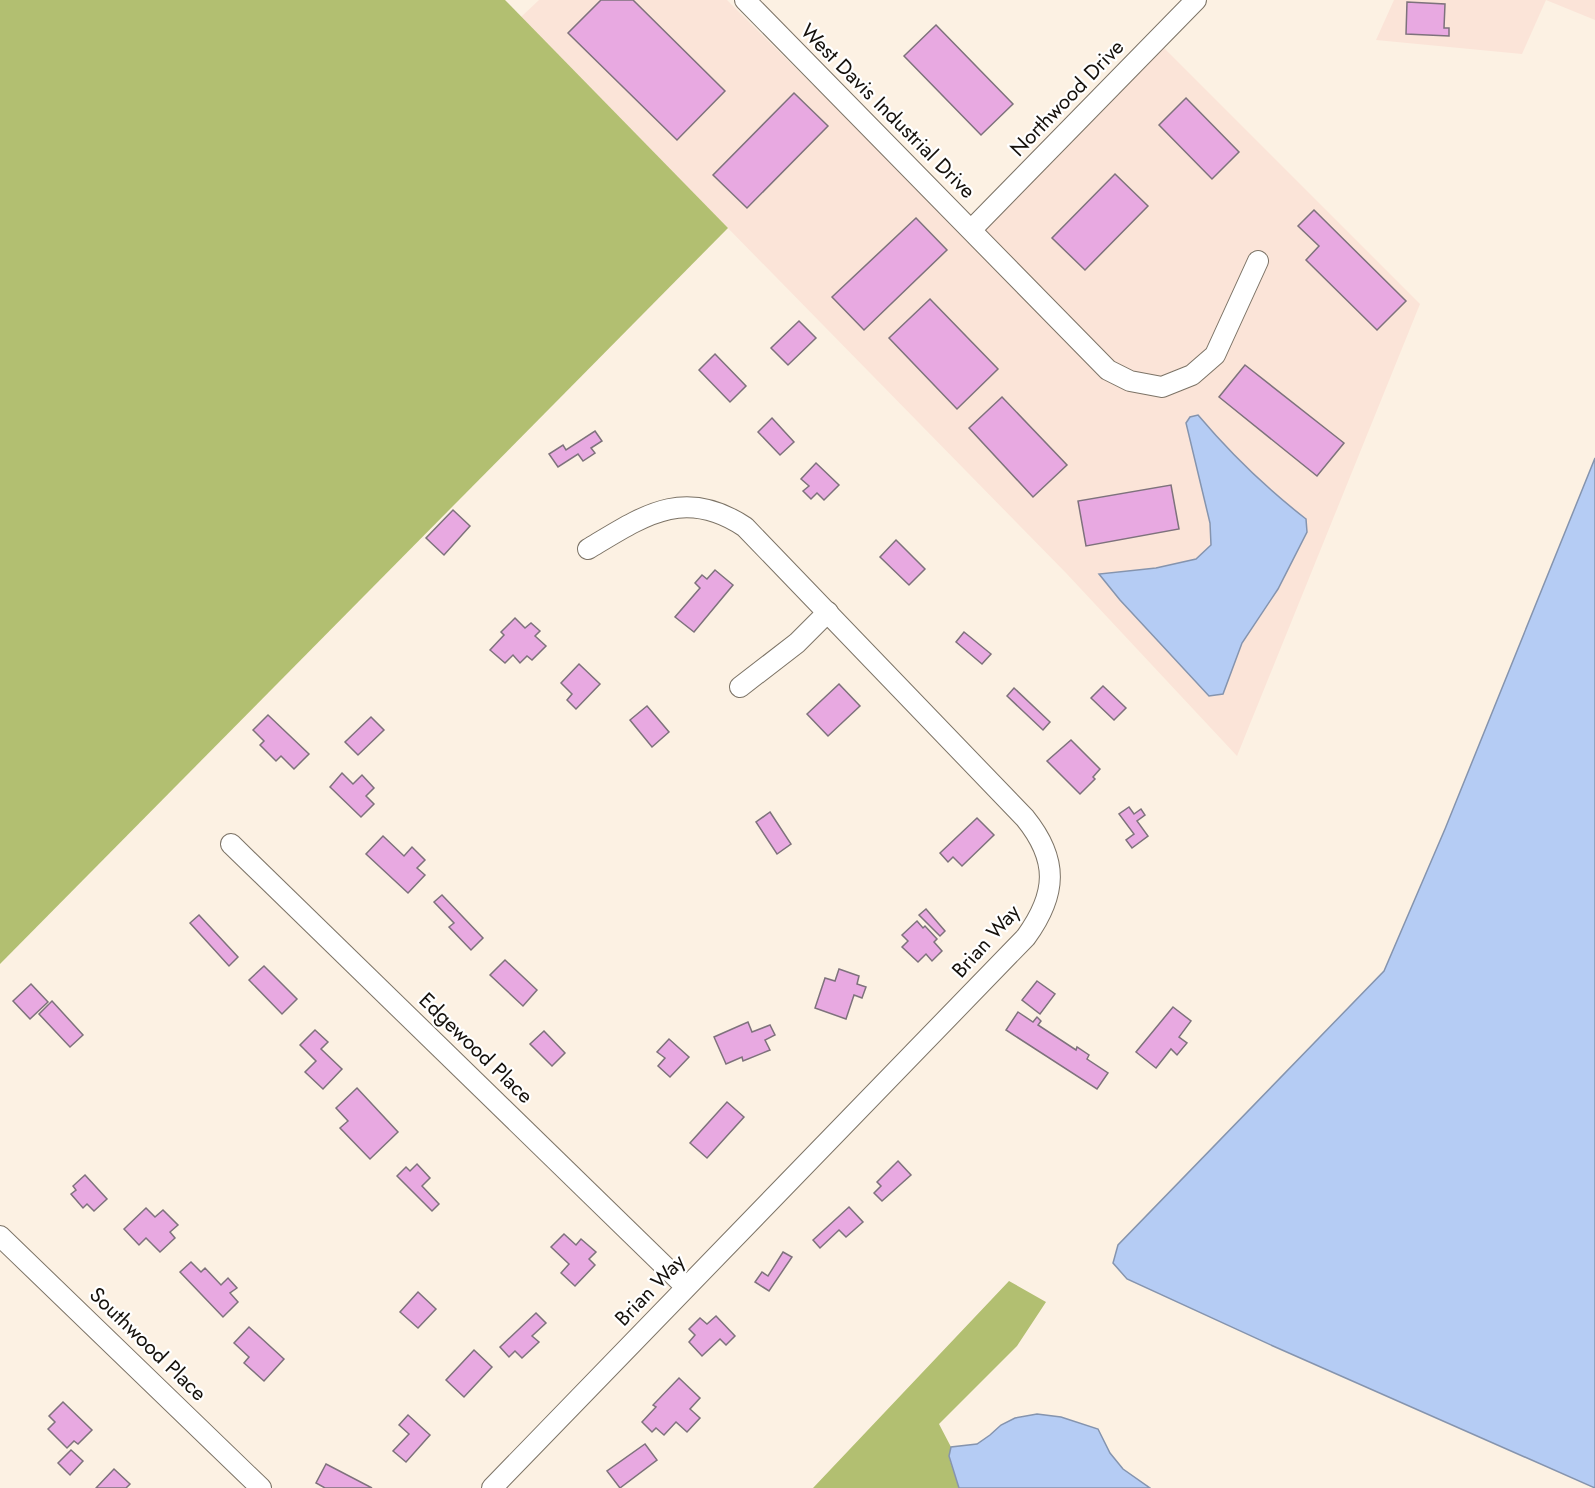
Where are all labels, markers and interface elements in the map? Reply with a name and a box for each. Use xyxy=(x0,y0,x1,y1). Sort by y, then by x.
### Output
street label: West Davis Industrial Drive xyxy=(794,17,982,205)
street label: Northwood Drive xyxy=(1003,33,1131,163)
street label: Brian Way xyxy=(945,897,1028,984)
street label: Edgewood Place xyxy=(412,986,540,1110)
street label: Brian Way xyxy=(608,1247,692,1333)
street label: Southwood Place xyxy=(83,1280,213,1408)

